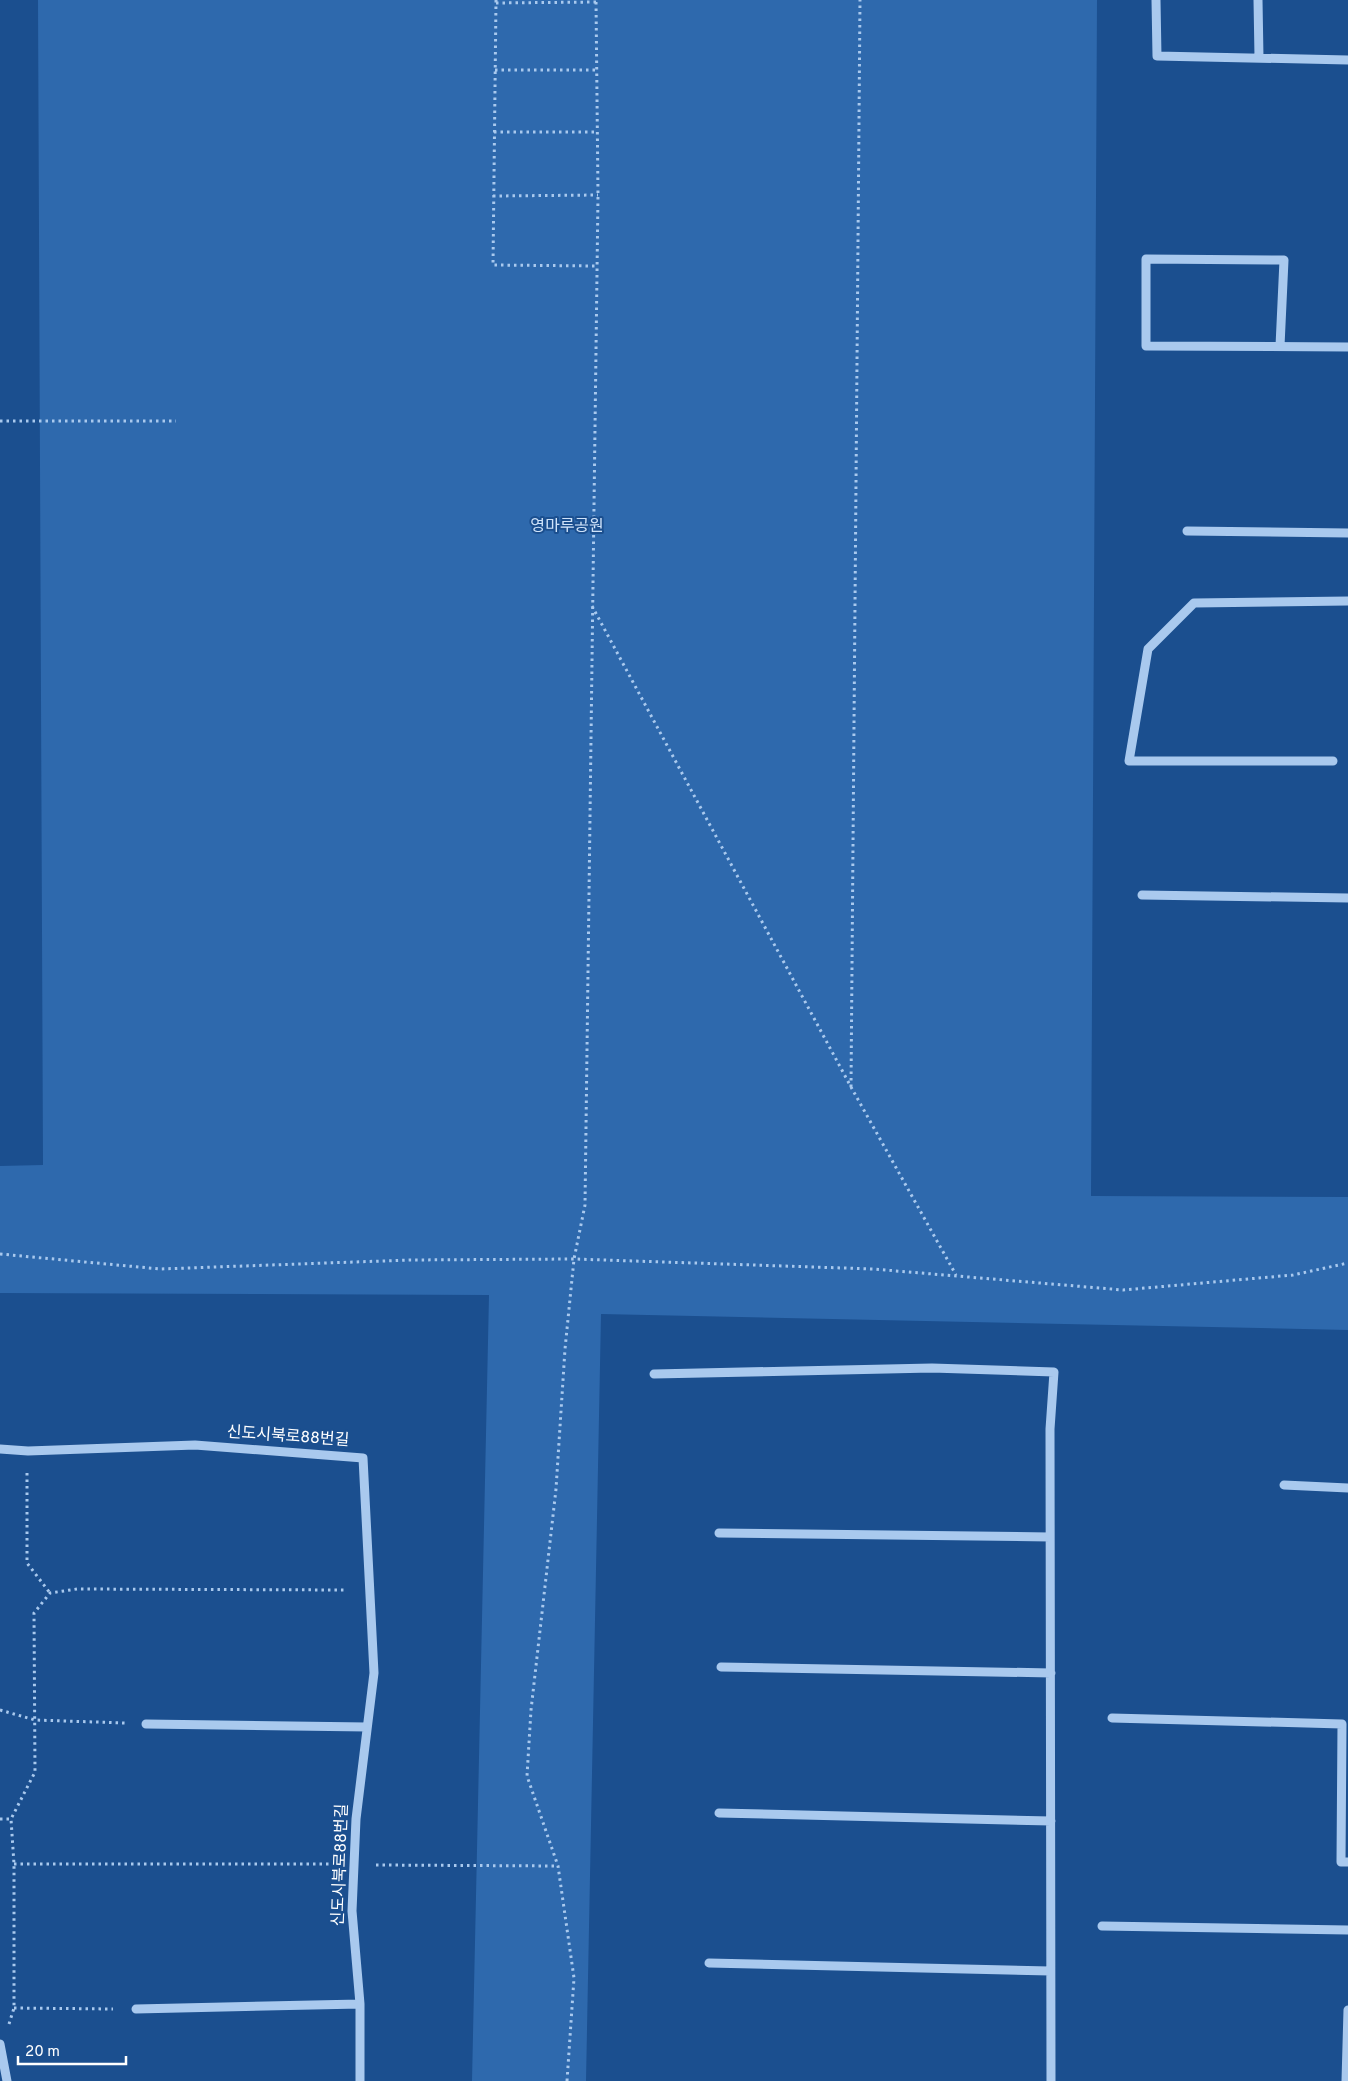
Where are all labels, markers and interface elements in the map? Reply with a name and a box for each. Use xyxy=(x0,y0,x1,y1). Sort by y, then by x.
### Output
park label: 영마루공원 xyxy=(530,517,604,537)
street label: 신도시북로88번길 xyxy=(226,1423,350,1451)
street label: 신도시북로88번길 xyxy=(329,1803,353,1927)
scale bar xyxy=(18,2034,125,2066)
text: 20 m xyxy=(25,2043,60,2062)

